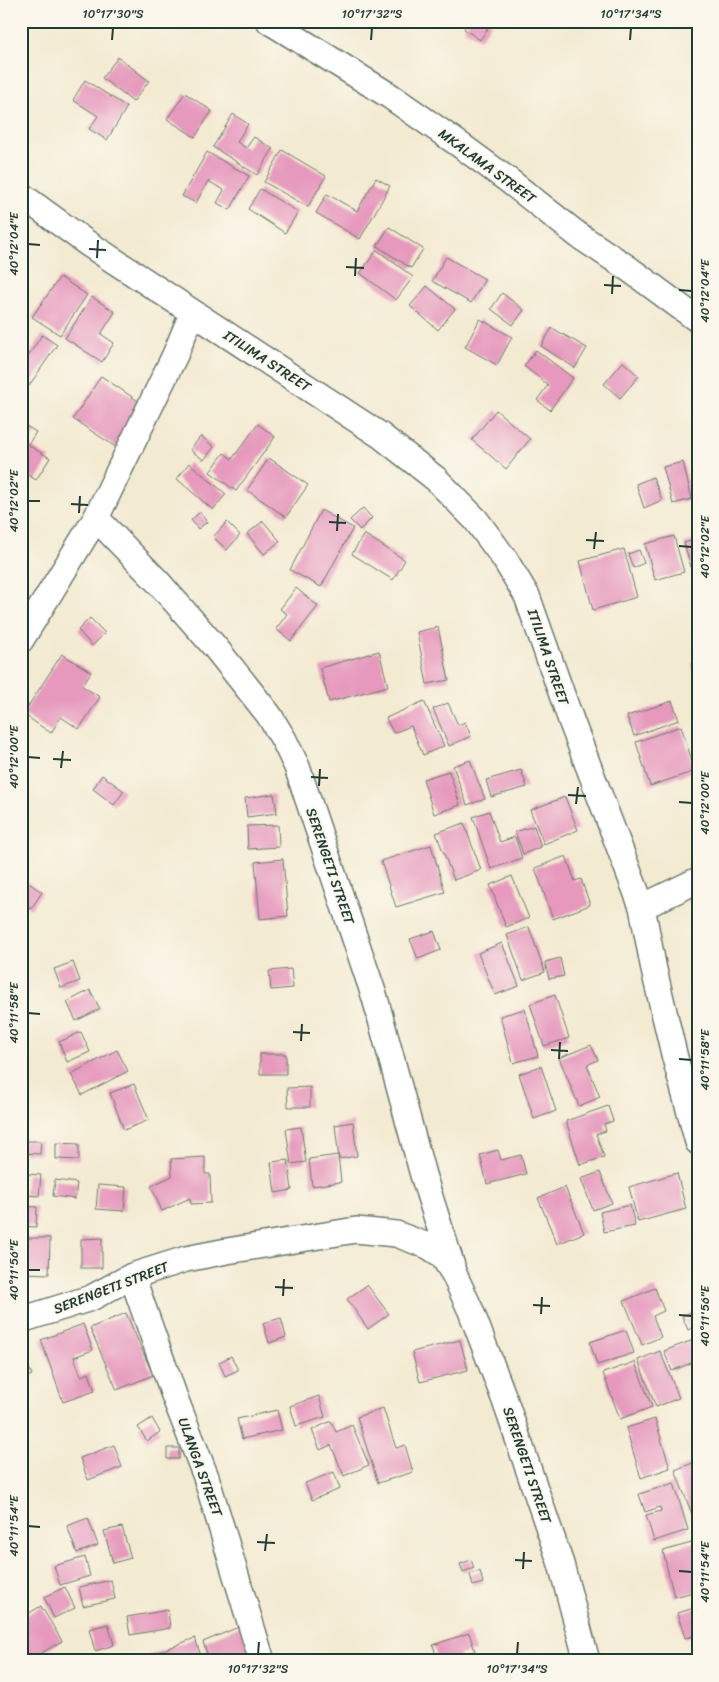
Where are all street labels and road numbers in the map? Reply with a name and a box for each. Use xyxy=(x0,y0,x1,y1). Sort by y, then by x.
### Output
street label: MKALAMA STREET xyxy=(433,122,543,211)
street label: ITILIMA STREET xyxy=(217,323,317,399)
street label: ITILIMA STREET xyxy=(520,604,577,710)
street label: SERENGETI STREET xyxy=(298,804,362,929)
street label: SERENGETI STREET xyxy=(50,1254,173,1322)
street label: SERENGETI STREET xyxy=(495,1403,559,1528)
street label: ULANGA STREET xyxy=(170,1414,230,1521)

